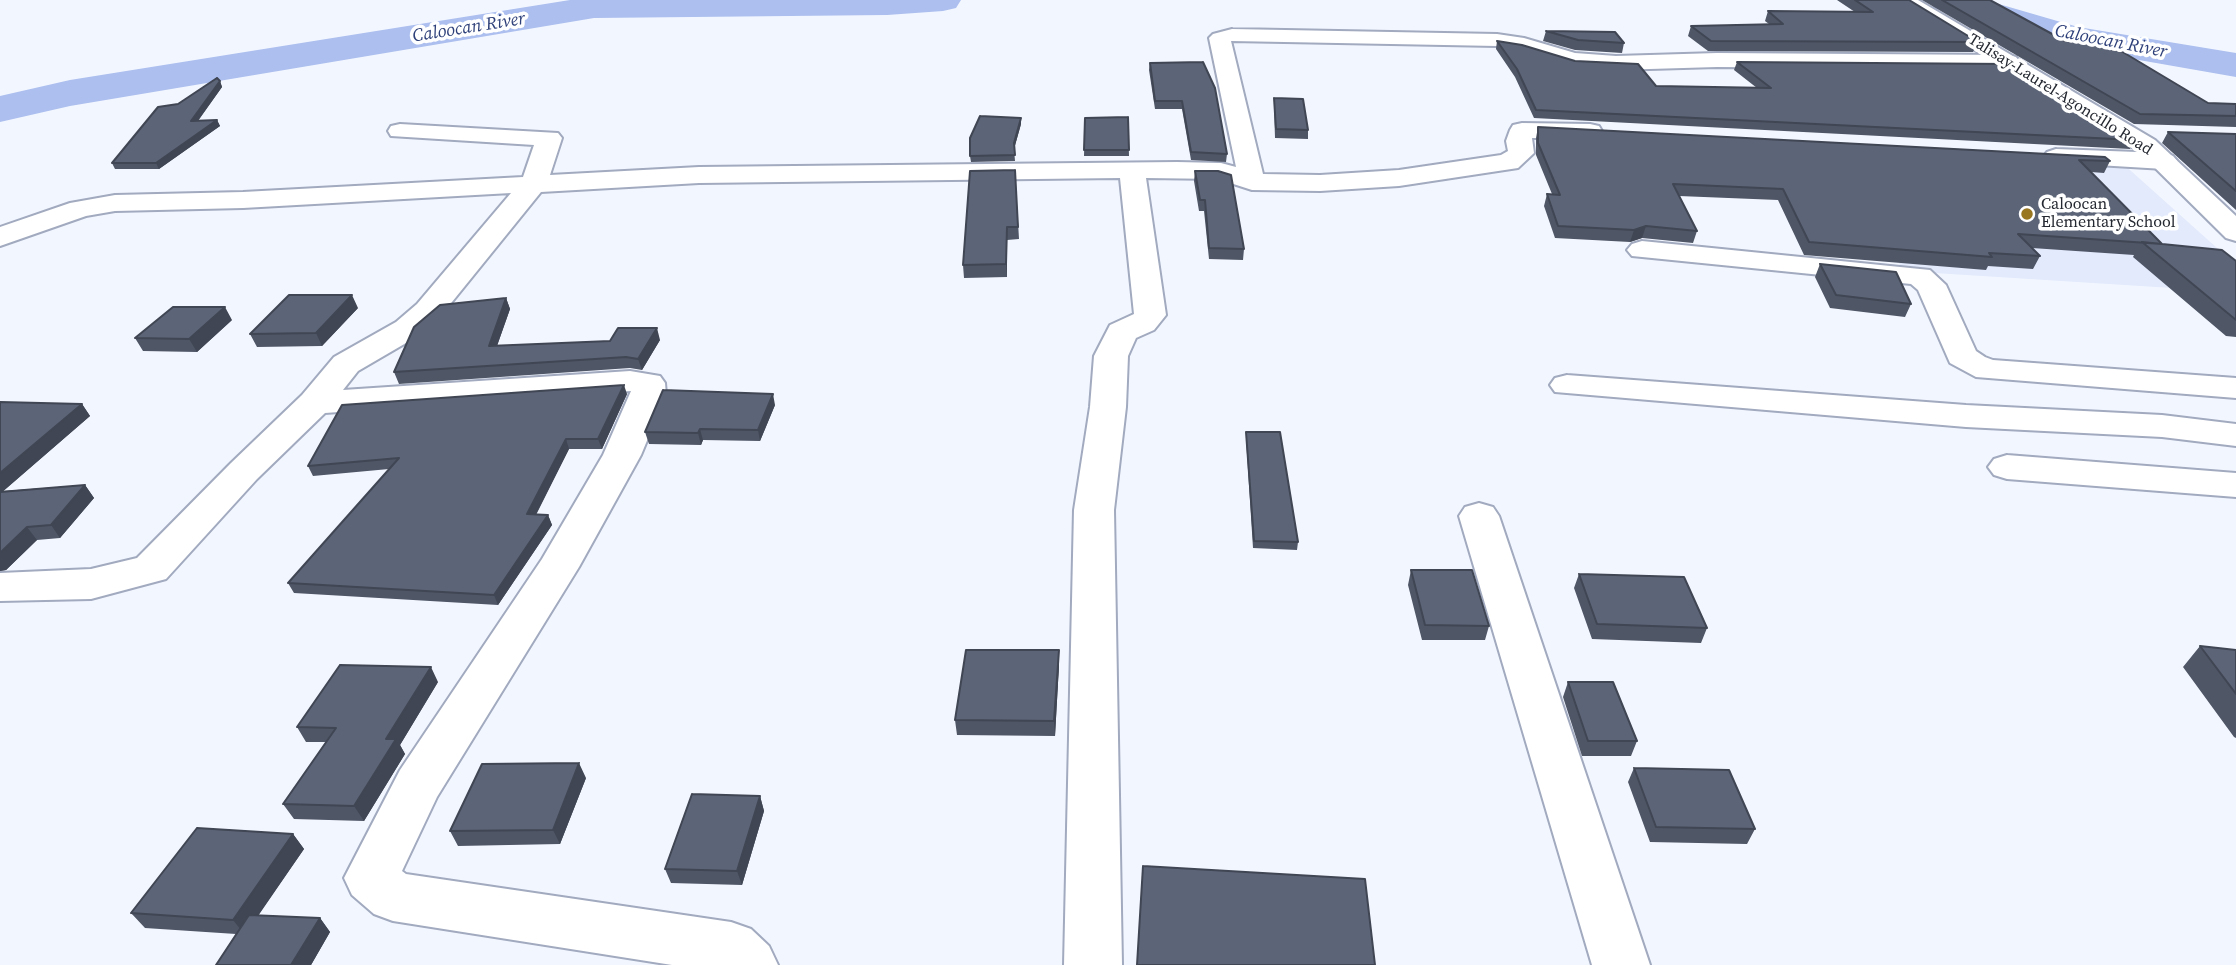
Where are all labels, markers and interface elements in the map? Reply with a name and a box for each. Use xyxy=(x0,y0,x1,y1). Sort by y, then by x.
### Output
water label: Caloocan River xyxy=(411,8,527,48)
water label: Caloocan River xyxy=(2053,21,2169,63)
street label: Talisay-Laurel-Agoncillo Road xyxy=(1964,30,2156,160)
place label: Caloocan Elementary School xyxy=(2041,195,2175,233)
marker: Caloocan Elementary School xyxy=(2019,206,2035,222)

